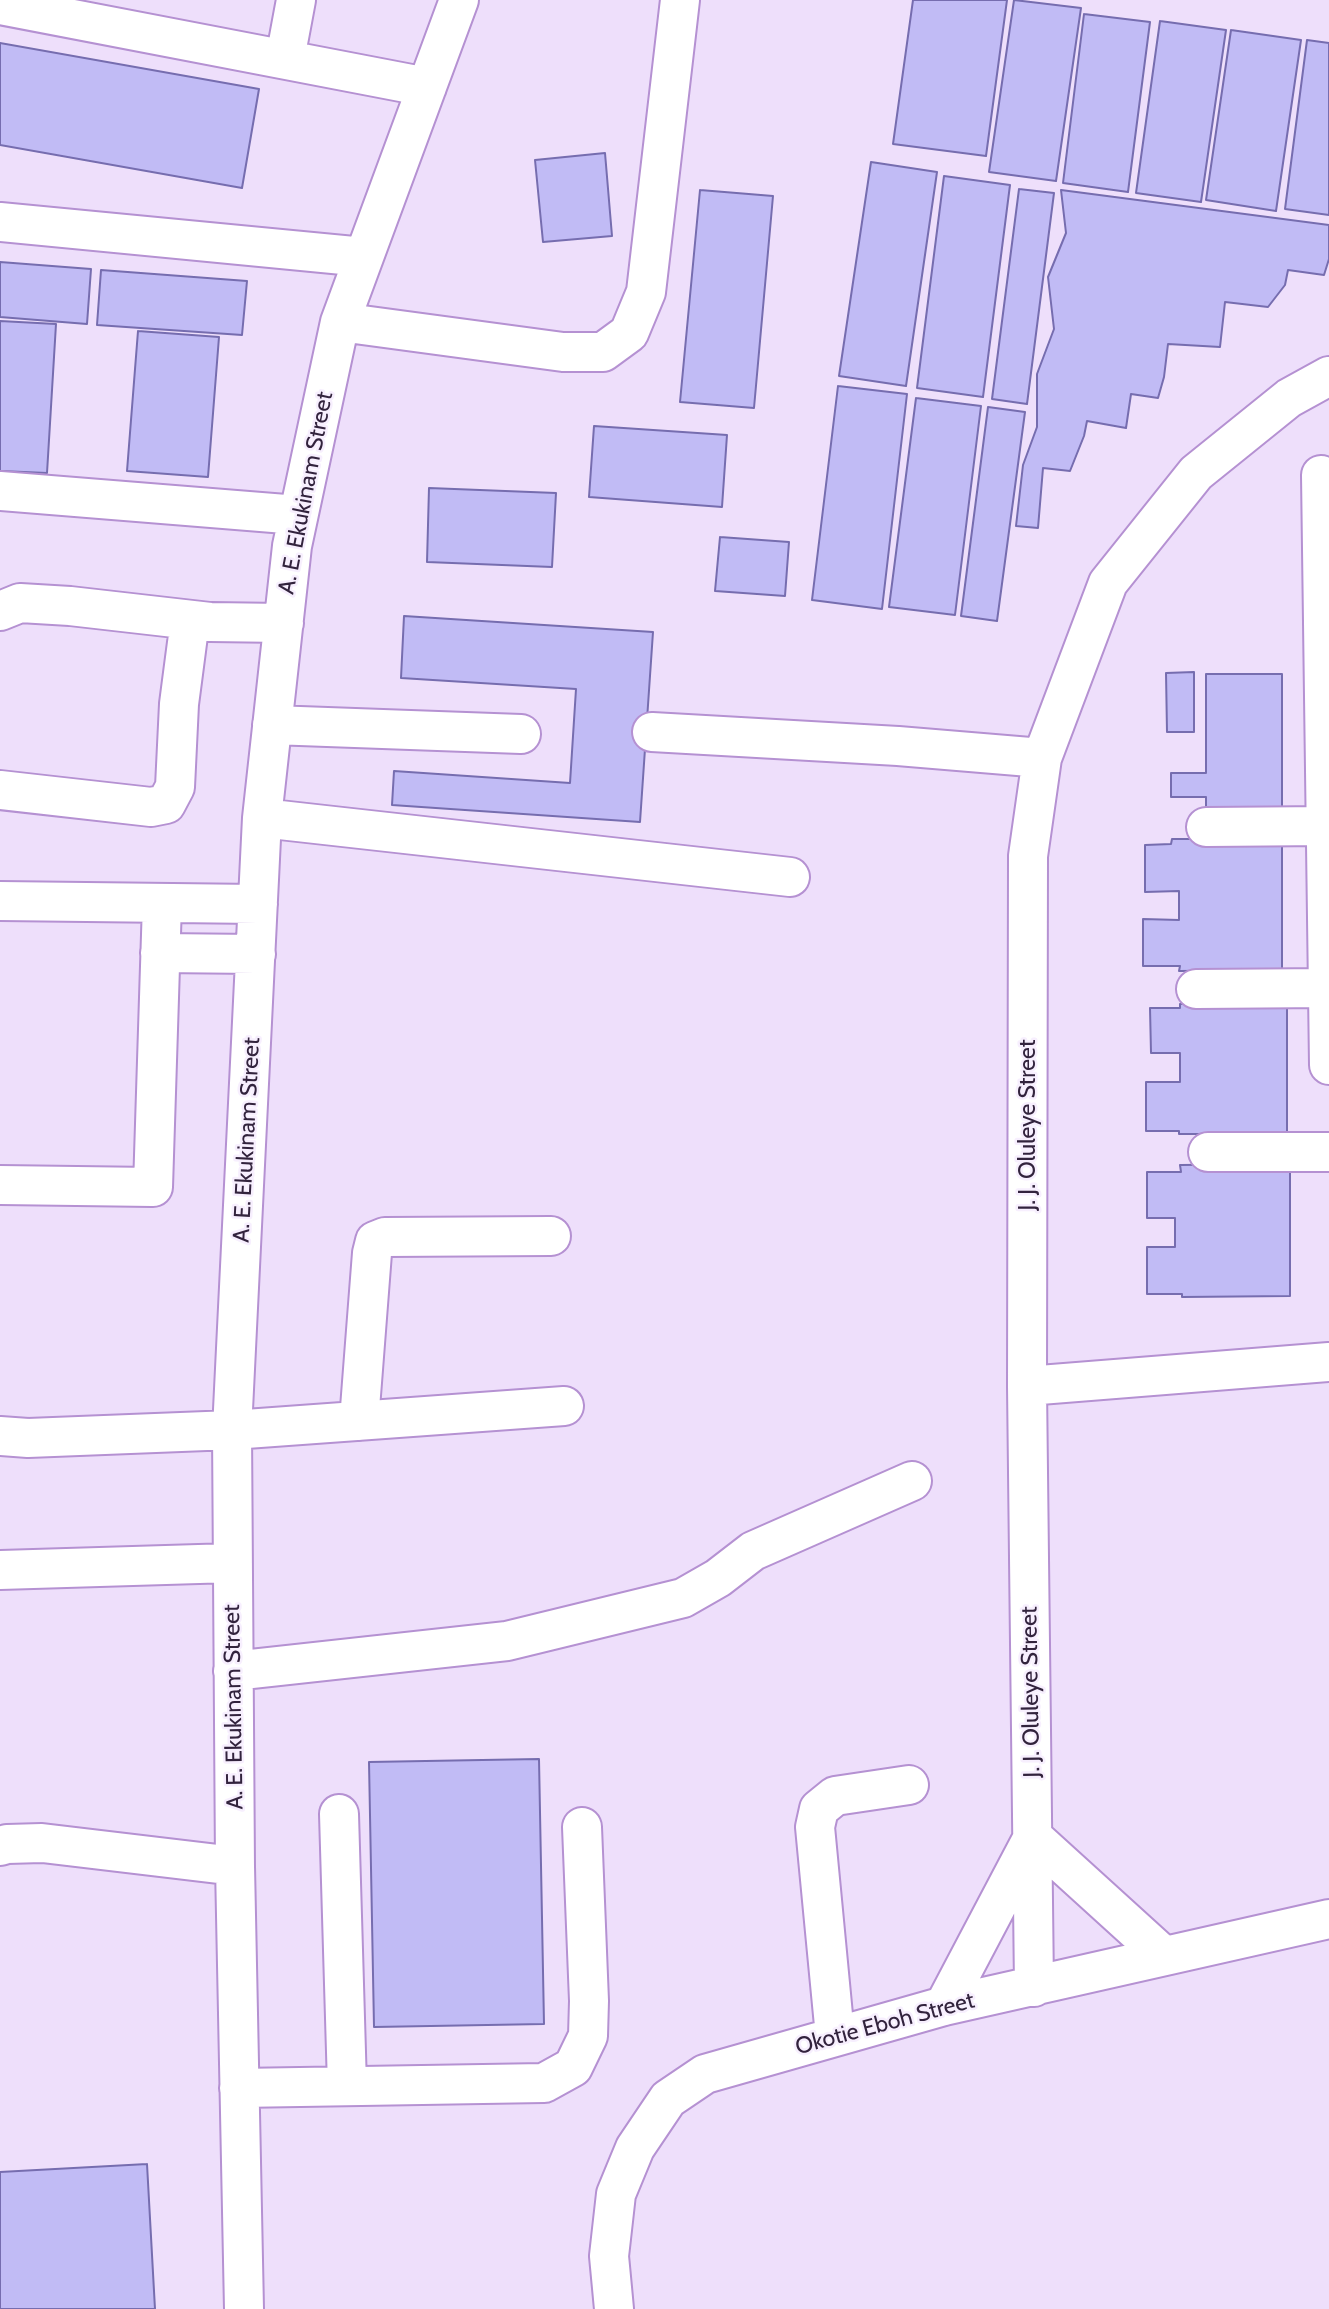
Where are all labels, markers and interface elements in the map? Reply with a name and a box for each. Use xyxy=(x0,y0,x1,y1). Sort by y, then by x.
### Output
street label: A. E. Ekukinam Street xyxy=(273,390,339,596)
street label: A. E. Ekukinam Street xyxy=(228,1037,266,1243)
street label: J. J. Oluleye Street xyxy=(1014,1039,1042,1211)
street label: A. E. Ekukinam Street xyxy=(218,1604,250,1810)
street label: J. J. Oluleye Street xyxy=(1016,1606,1046,1778)
street label: Okotie Eboh Street xyxy=(792,1987,978,2061)

